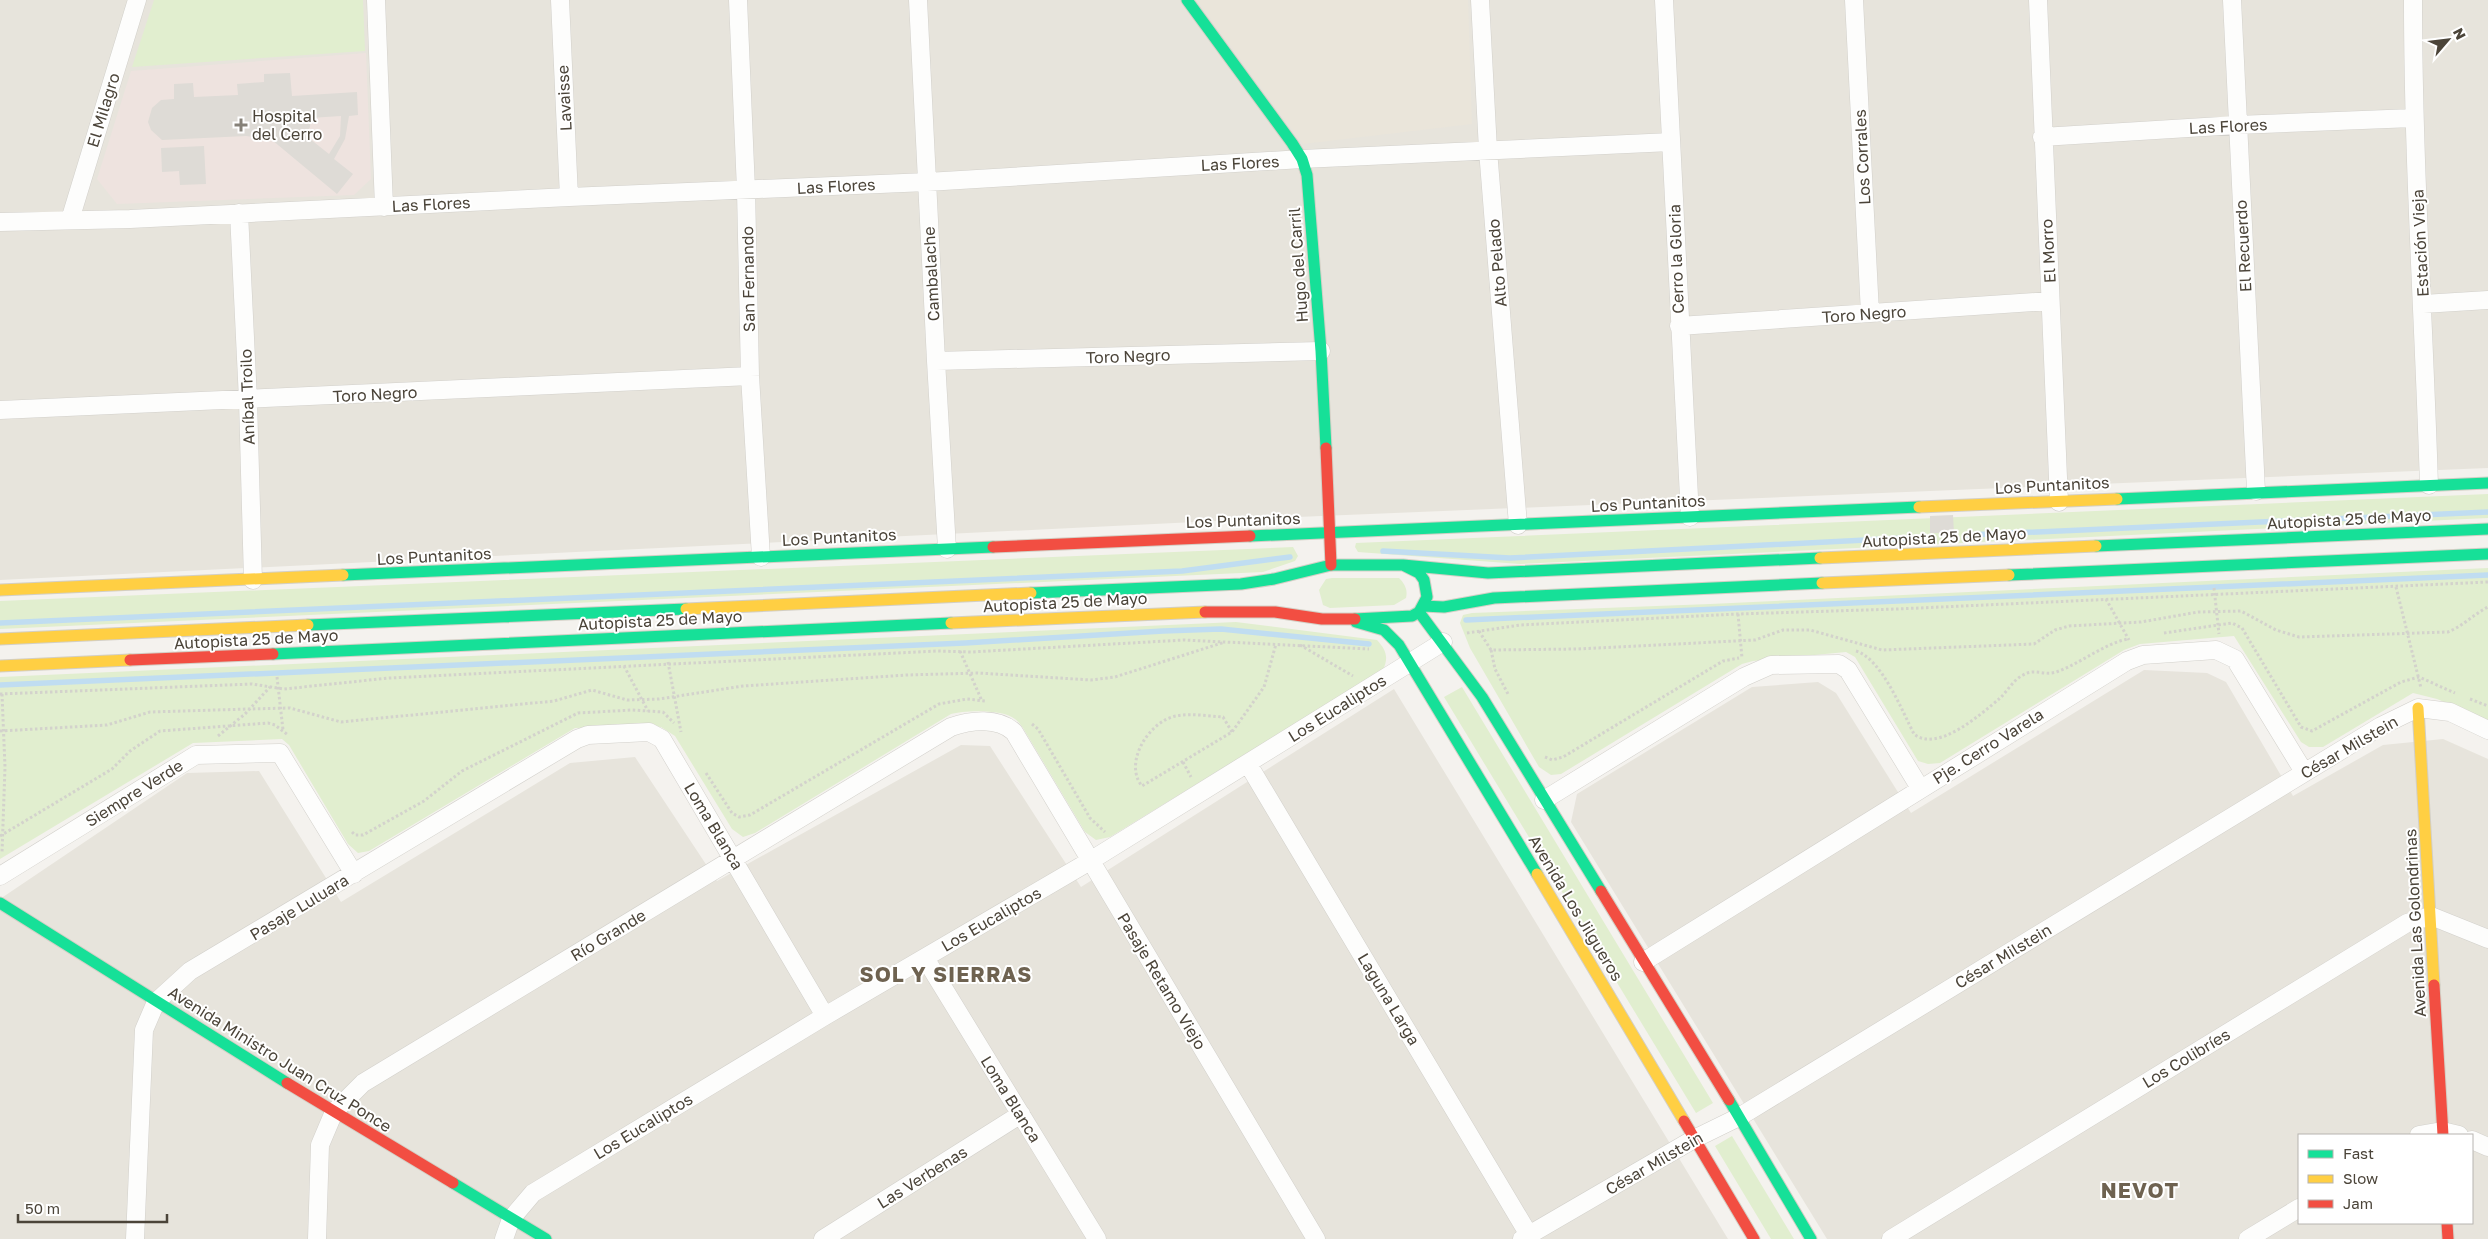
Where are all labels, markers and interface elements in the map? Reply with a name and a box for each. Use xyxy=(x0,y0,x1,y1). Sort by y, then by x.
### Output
north arrow xyxy=(2423,15,2473,65)
text: N xyxy=(2450,25,2470,42)
street label: Lavaisse xyxy=(552,64,576,132)
street label: El Milagro xyxy=(82,70,124,150)
place label: Hospital del Cerro xyxy=(252,106,322,144)
street label: Los Corrales xyxy=(1850,109,1874,205)
street label: Las Flores xyxy=(2188,114,2268,138)
marker: Hospital del Cerro xyxy=(234,118,248,132)
street label: Las Flores xyxy=(1200,151,1280,175)
street label: Las Flores xyxy=(796,174,876,198)
street label: Estación Vieja xyxy=(2407,189,2433,297)
street label: Las Flores xyxy=(391,192,471,216)
street label: El Recuerdo xyxy=(2231,199,2255,293)
street label: Cerro la Gloria xyxy=(1664,204,1688,314)
street label: Hugo del Carril xyxy=(1284,207,1312,323)
street label: Alto Pelado xyxy=(1483,218,1511,308)
street label: El Morro xyxy=(2036,218,2060,284)
street label: San Fernando xyxy=(737,226,759,332)
street label: Cambalache xyxy=(919,226,943,322)
street label: Toro Negro xyxy=(1821,301,1907,327)
street label: Toro Negro xyxy=(1085,345,1171,367)
street label: Aníbal Troilo xyxy=(235,349,259,445)
street label: Toro Negro xyxy=(332,382,418,406)
street label: Los Puntanitos xyxy=(1994,472,2110,498)
street label: Los Puntanitos xyxy=(1590,490,1706,516)
street label: Autopista 25 de Mayo xyxy=(2266,505,2432,533)
street label: Los Puntanitos xyxy=(1185,508,1301,532)
street label: Autopista 25 de Mayo xyxy=(1861,523,2027,551)
street label: Los Puntanitos xyxy=(781,524,897,550)
street label: Los Puntanitos xyxy=(376,543,492,569)
street label: Autopista 25 de Mayo xyxy=(982,588,1148,616)
street label: Autopista 25 de Mayo xyxy=(577,606,743,634)
street label: Autopista 25 de Mayo xyxy=(173,625,339,653)
street label: Los Eucaliptos xyxy=(1284,670,1390,746)
street label: Pje. Cerro Varela xyxy=(1929,704,2047,788)
street label: César Milstein xyxy=(2297,711,2401,783)
street label: Siempre Verde xyxy=(81,755,187,831)
street label: Loma Blanca xyxy=(680,779,748,873)
street label: Avenida Las Golondrinas xyxy=(2400,828,2430,1018)
street label: Avenida Los Jilgueros xyxy=(1524,831,1628,985)
street label: Pasaje Luluara xyxy=(246,870,352,944)
street label: Los Eucaliptos xyxy=(938,882,1044,956)
street label: Río Grande xyxy=(567,905,649,965)
street label: Pasaje Retamo Viejo xyxy=(1113,909,1211,1053)
street label: César Milstein xyxy=(1951,919,2055,993)
street label: Laguna Larga xyxy=(1354,949,1424,1049)
district label: SOL Y SIERRAS xyxy=(860,961,1032,987)
street label: Avenida Ministro Juan Cruz Ponce xyxy=(165,982,395,1136)
street label: Los Colibríes xyxy=(2138,1024,2234,1092)
street label: Loma Blanca xyxy=(976,1052,1046,1146)
street label: Los Eucaliptos xyxy=(590,1089,696,1163)
street label: César Milstein xyxy=(1602,1127,1706,1199)
legend xyxy=(2298,1134,2473,1224)
street label: Las Verbenas xyxy=(873,1141,971,1213)
text: Fast xyxy=(2343,1144,2374,1162)
text: Slow xyxy=(2343,1169,2378,1187)
district label: NEVOT xyxy=(2101,1177,2179,1203)
scale bar xyxy=(18,1192,166,1224)
text: Jam xyxy=(2343,1194,2373,1212)
text: 50 m xyxy=(25,1199,60,1217)

